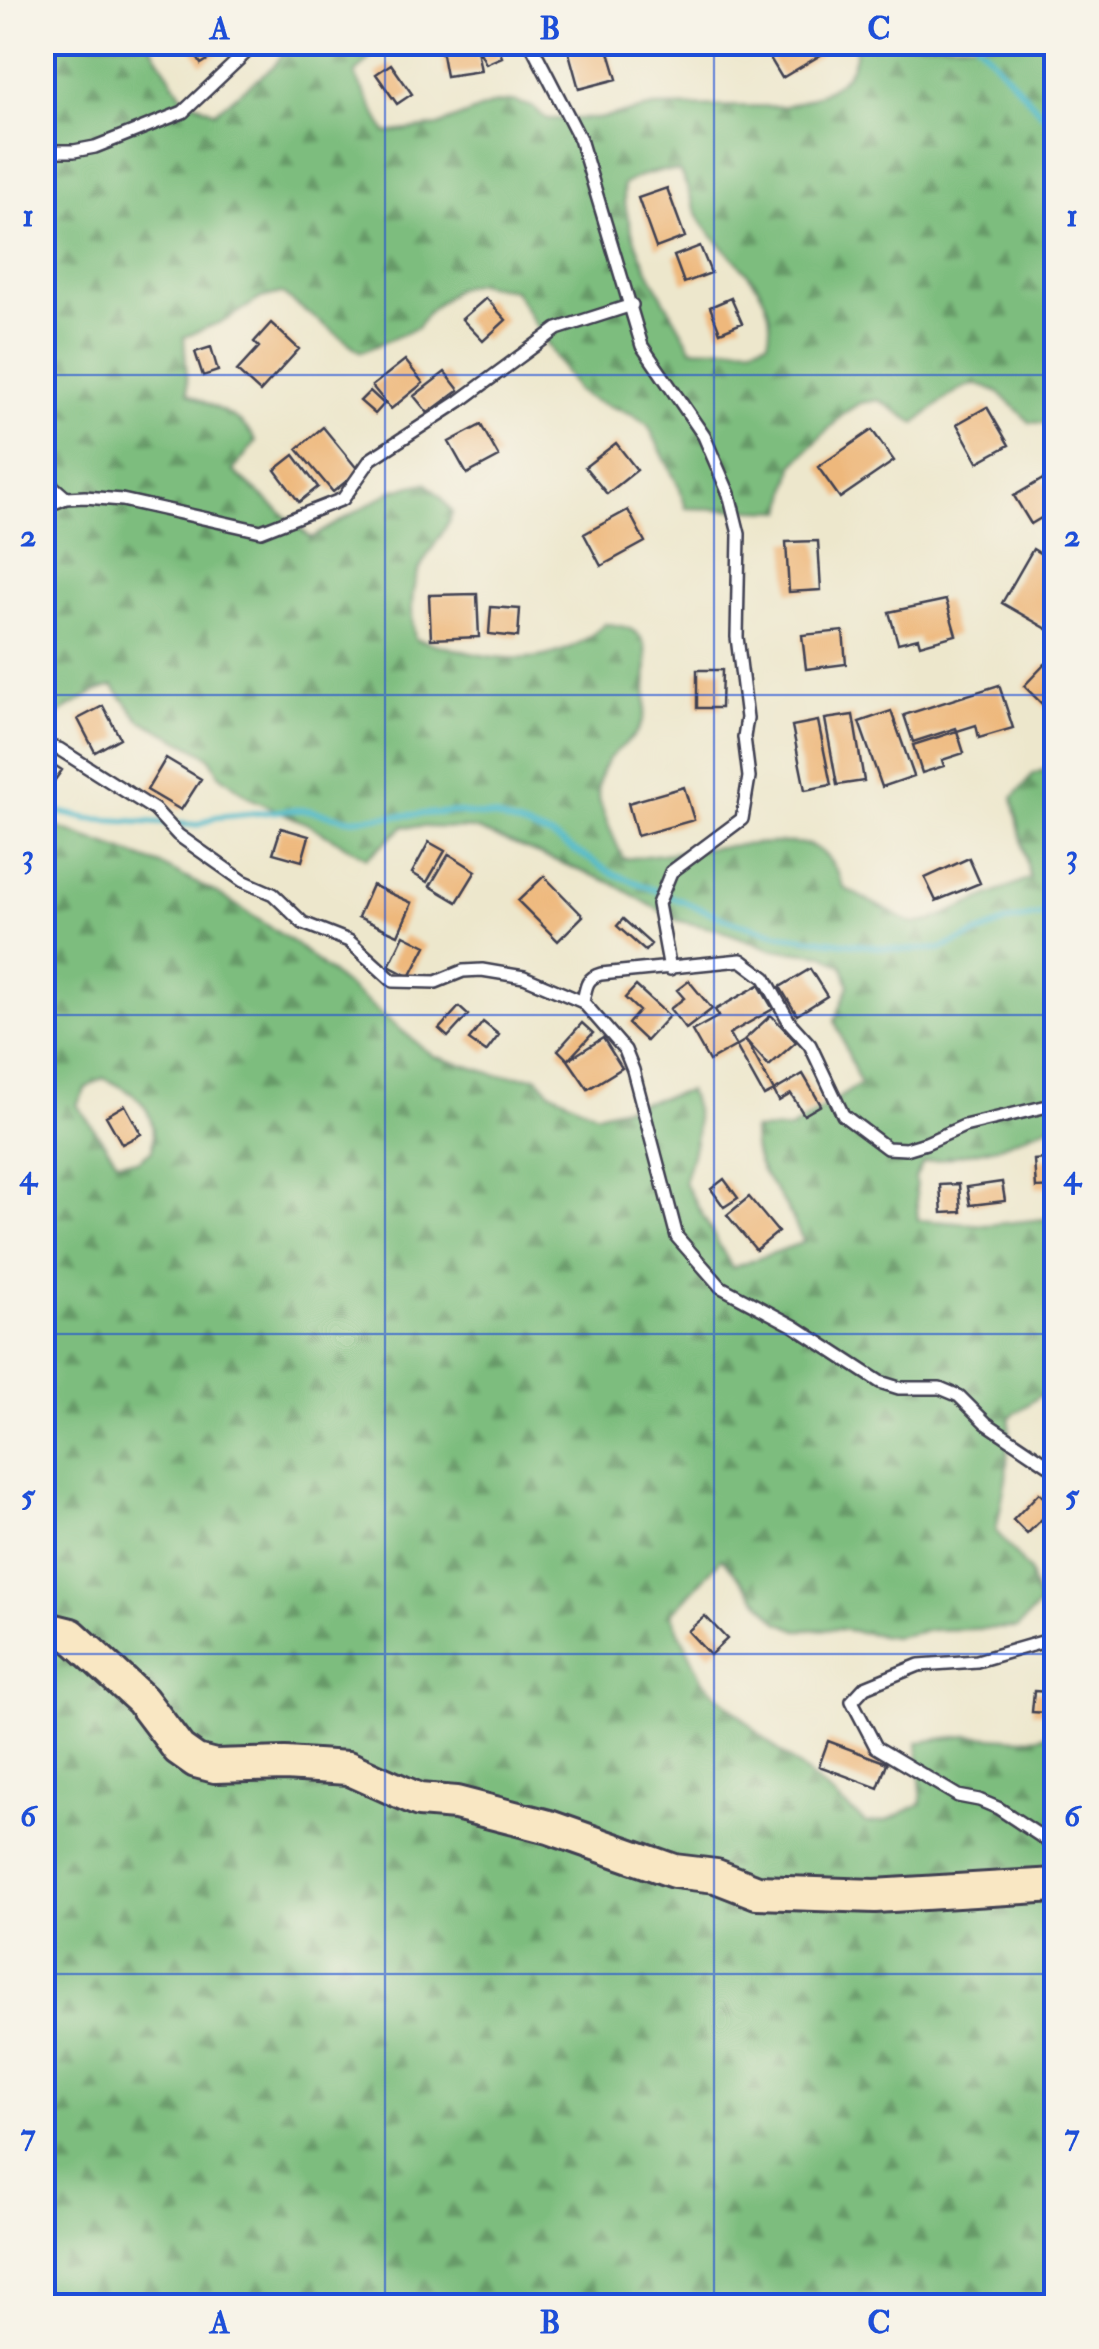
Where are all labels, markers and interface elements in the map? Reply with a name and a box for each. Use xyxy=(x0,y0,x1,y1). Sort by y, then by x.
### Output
text: A xyxy=(208,9,231,49)
text: B xyxy=(540,9,560,49)
text: C xyxy=(867,9,891,49)
text: 1 xyxy=(22,196,34,236)
text: 1 xyxy=(1066,196,1078,236)
text: 2 xyxy=(20,516,36,556)
text: 2 xyxy=(1064,516,1080,556)
text: 3 xyxy=(22,836,34,876)
text: 3 xyxy=(1066,836,1078,876)
text: 4 xyxy=(18,1156,38,1196)
text: 4 xyxy=(1062,1156,1082,1196)
text: 5 xyxy=(21,1476,36,1516)
text: 5 xyxy=(1065,1476,1080,1516)
text: 6 xyxy=(20,1796,39,1836)
text: 6 xyxy=(1064,1796,1083,1836)
text: 7 xyxy=(21,2115,36,2155)
text: 7 xyxy=(1065,2115,1080,2155)
text: A xyxy=(208,2303,231,2343)
text: B xyxy=(540,2303,560,2343)
text: C xyxy=(867,2303,891,2343)

